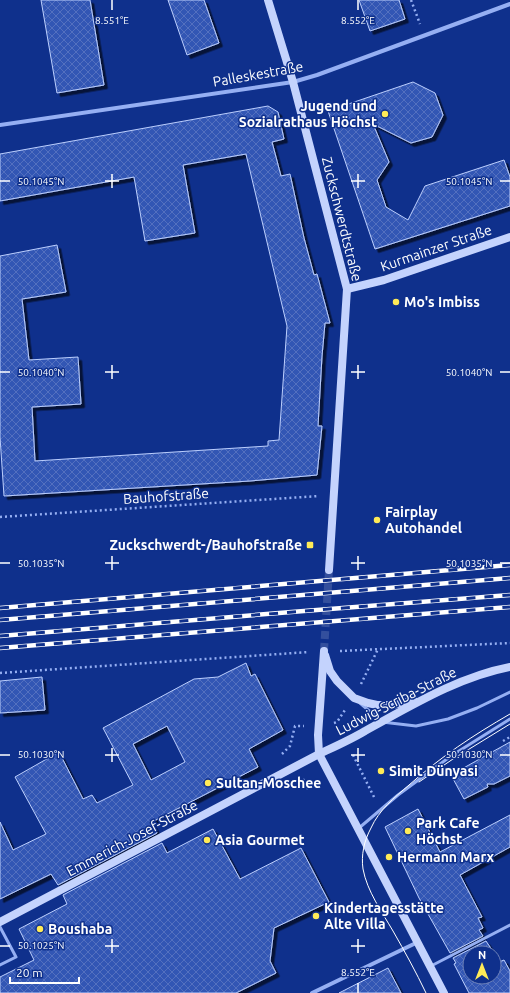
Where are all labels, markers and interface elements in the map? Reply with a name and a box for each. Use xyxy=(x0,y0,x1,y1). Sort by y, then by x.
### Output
text: 8.551°E xyxy=(95,15,129,26)
text: 8.552°E xyxy=(341,15,375,26)
street label: Palleskestraße xyxy=(212,58,304,90)
place label: Jugend und Sozialrathaus Höchst xyxy=(239,98,377,130)
marker: Jugend und Sozialrathaus Höchst xyxy=(380,109,390,119)
street label: Zuckschwerdtstraße xyxy=(319,155,365,283)
text: 50.1045°N xyxy=(18,176,64,187)
text: 50.1045°N xyxy=(446,176,492,187)
street label: Kurmainzer Straße xyxy=(378,221,494,275)
place label: Mo's Imbiss xyxy=(404,294,480,310)
marker: Mo's Imbiss xyxy=(391,297,401,307)
text: 50.1040°N xyxy=(18,367,64,378)
text: 50.1040°N xyxy=(446,367,492,378)
street label: Bauhofstraße xyxy=(123,485,209,507)
place label: Fairplay Autohandel xyxy=(385,504,462,536)
marker: Fairplay Autohandel xyxy=(372,515,382,525)
place label: Zuckschwerdt-/Bauhofstraße xyxy=(110,537,302,553)
marker: Zuckschwerdt-/Bauhofstraße xyxy=(305,540,315,550)
text: 50.1035°N xyxy=(18,558,64,569)
text: 50.1035°N xyxy=(446,558,492,569)
street label: Ludwig-Scriba-Straße xyxy=(333,664,459,738)
text: 50.1030°N xyxy=(18,749,64,760)
text: 50.1030°N xyxy=(446,749,492,760)
place label: Simit Dünyasi xyxy=(389,763,478,779)
marker: Simit Dünyasi xyxy=(376,766,386,776)
place label: Sultan-Moschee xyxy=(216,775,321,791)
marker: Sultan-Moschee xyxy=(203,778,213,788)
street label: Emmerich-Josef-Straße xyxy=(64,797,200,879)
place label: Park Cafe Höchst xyxy=(416,815,480,847)
marker: Park Cafe Höchst xyxy=(403,826,413,836)
place label: Asia Gourmet xyxy=(215,832,305,848)
marker: Asia Gourmet xyxy=(202,835,212,845)
place label: Hermann Marx xyxy=(397,849,494,865)
marker: Hermann Marx xyxy=(384,852,394,862)
place label: Kindertagesstätte Alte Villa xyxy=(324,900,444,932)
marker: Kindertagesstätte Alte Villa xyxy=(311,911,321,921)
place label: Boushaba xyxy=(48,921,112,937)
marker: Boushaba xyxy=(35,924,45,934)
text: 50.1025°N xyxy=(18,940,64,951)
north arrow xyxy=(462,945,502,985)
text: N xyxy=(478,949,486,961)
scale bar xyxy=(10,959,79,985)
text: 20 m xyxy=(16,966,43,979)
text: 8.552°E xyxy=(341,967,375,978)

